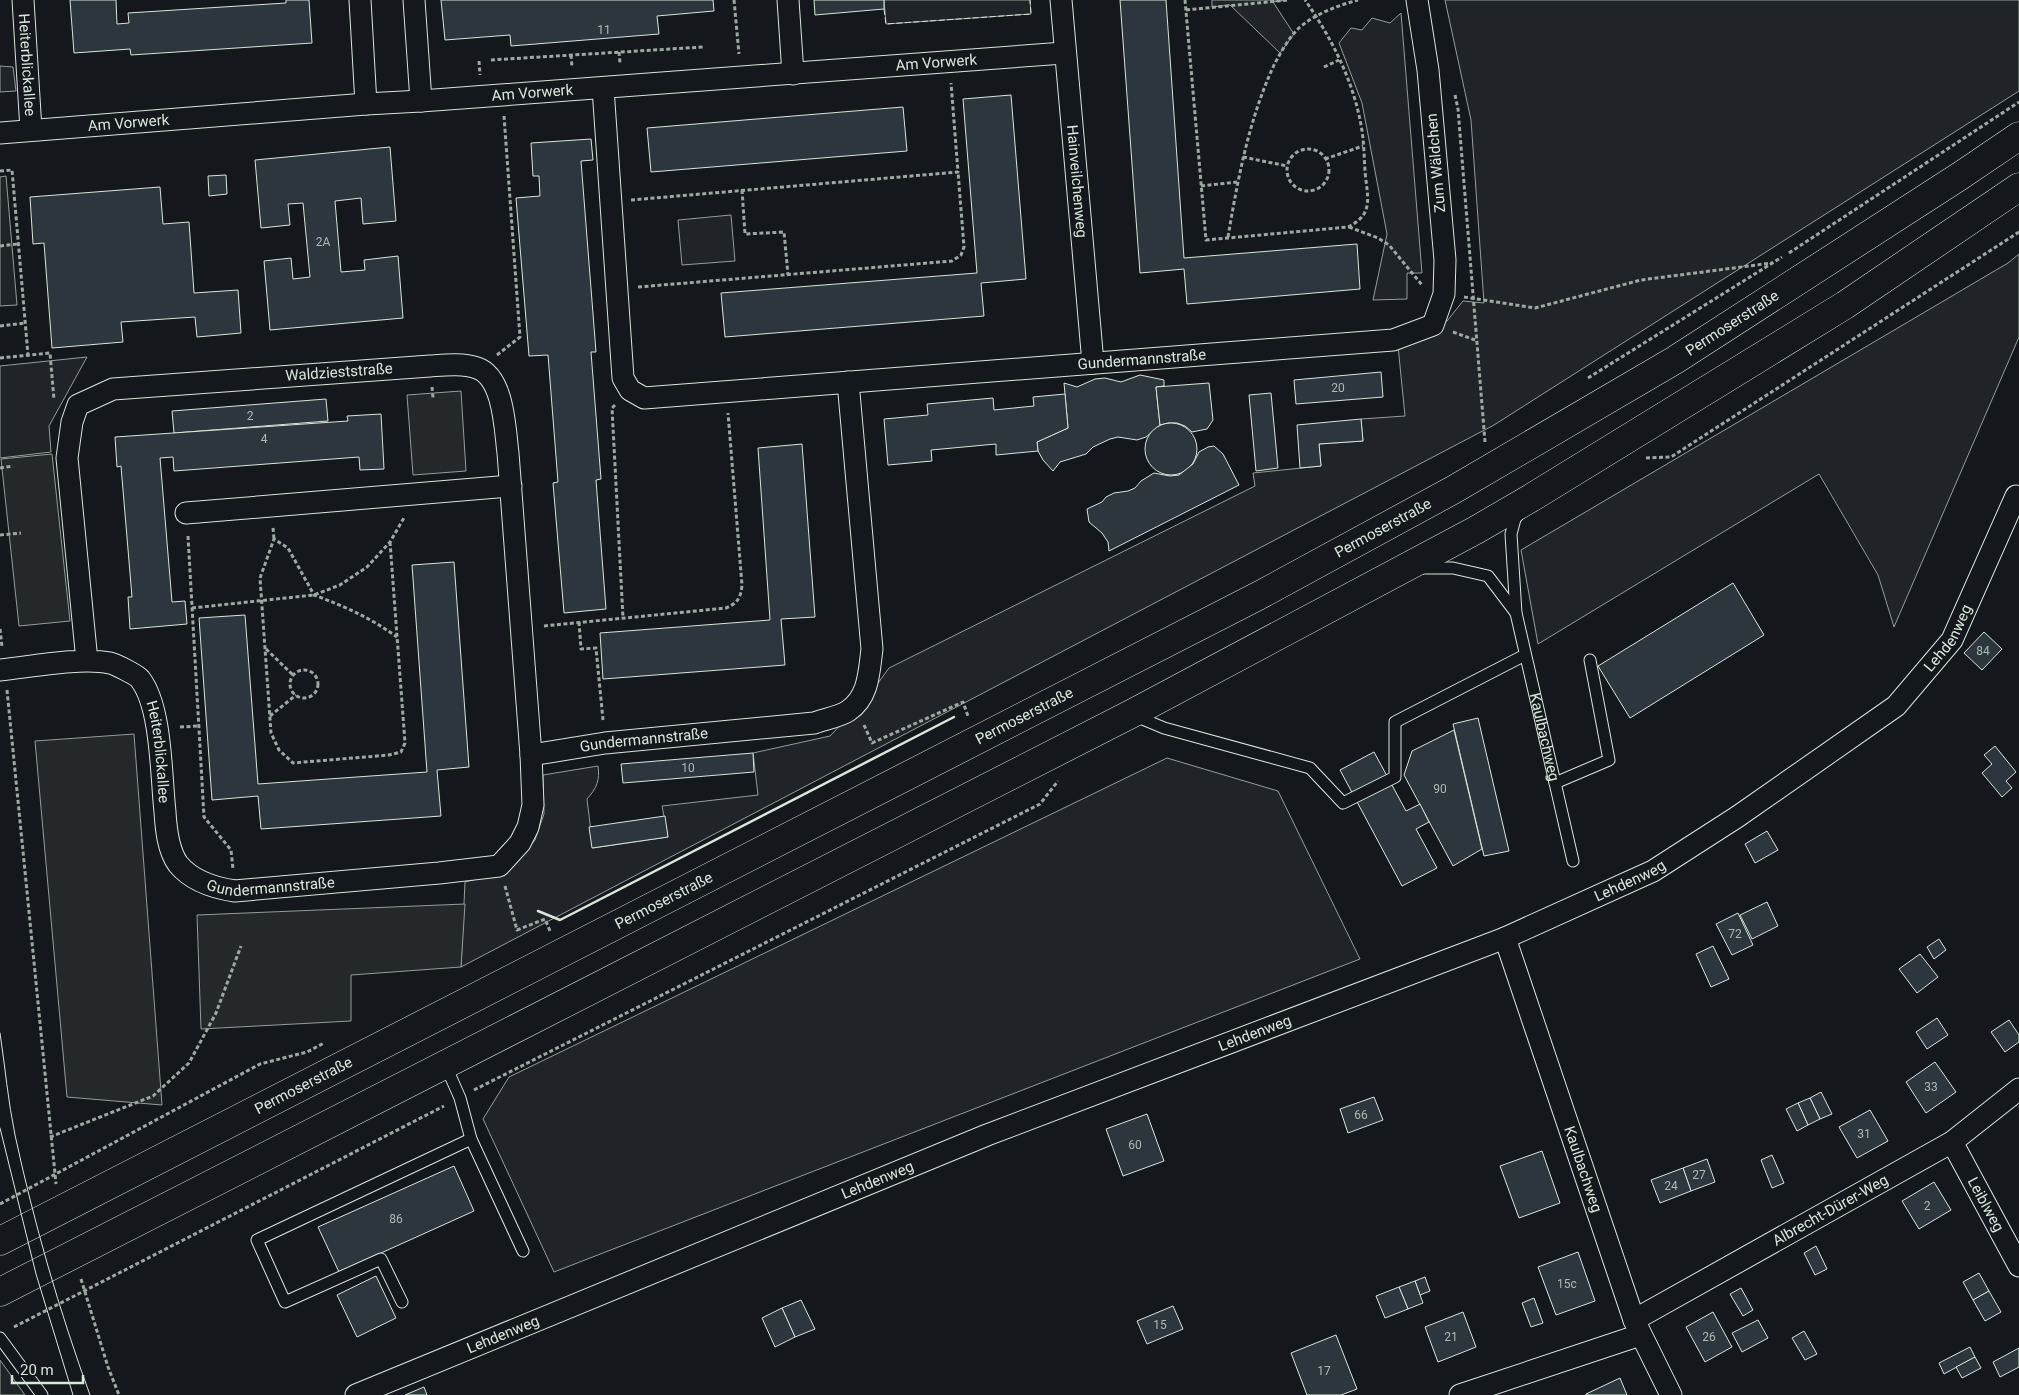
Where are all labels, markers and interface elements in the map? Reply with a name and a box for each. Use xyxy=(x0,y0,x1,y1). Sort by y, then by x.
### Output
street label: Heiterblickallee xyxy=(15,13,39,117)
house number: 11 xyxy=(597,23,611,37)
street label: Am Vorwerk xyxy=(895,50,978,75)
street label: Am Vorwerk xyxy=(491,81,574,105)
street label: Am Vorwerk xyxy=(87,111,170,135)
street label: Zum Wäldchen xyxy=(1423,113,1449,213)
street label: Hainveilchenweg xyxy=(1063,124,1091,239)
house number: 2A xyxy=(316,235,330,249)
street label: Permoserstraße xyxy=(1682,286,1782,360)
street label: Gundermannstraße xyxy=(1077,346,1207,373)
street label: Waldzieststraße xyxy=(285,359,393,385)
house number: 20 xyxy=(1331,381,1345,395)
house number: 2 xyxy=(247,409,254,423)
house number: 4 xyxy=(261,432,268,446)
street label: Permoserstraße xyxy=(1331,494,1435,562)
street label: Lehdenweg xyxy=(1920,602,1976,675)
house number: 84 xyxy=(1976,644,1990,658)
street label: Permoserstraße xyxy=(972,683,1076,748)
street label: Kaulbachweg xyxy=(1526,691,1563,783)
street label: Heiterblickallee xyxy=(142,699,173,804)
street label: Gundermannstraße xyxy=(579,724,709,756)
house number: 10 xyxy=(681,761,695,775)
house number: 90 xyxy=(1433,782,1447,796)
street label: Lehdenweg xyxy=(1591,856,1669,905)
street label: Permoserstraße xyxy=(612,868,716,933)
street label: Gundermannstraße xyxy=(204,873,336,900)
house number: 72 xyxy=(1728,927,1742,941)
street label: Lehdenweg xyxy=(1216,1011,1294,1055)
street label: Permoserstraße xyxy=(252,1053,355,1118)
house number: 33 xyxy=(1924,1080,1938,1094)
house number: 66 xyxy=(1354,1108,1368,1122)
street label: Kaulbachweg xyxy=(1560,1124,1606,1215)
house number: 31 xyxy=(1857,1127,1871,1141)
house number: 60 xyxy=(1128,1138,1142,1152)
street label: Lehdenweg xyxy=(839,1157,916,1203)
house number: 27 xyxy=(1692,1168,1706,1182)
street label: Albrecht-Dürer-Weg xyxy=(1769,1171,1891,1250)
street label: Leiblweg xyxy=(1964,1174,2008,1235)
house number: 24 xyxy=(1664,1179,1678,1193)
house number: 2 xyxy=(1924,1199,1931,1213)
house number: 86 xyxy=(389,1212,403,1226)
house number: 15c xyxy=(1557,1277,1577,1291)
street label: Lehdenweg xyxy=(464,1311,542,1357)
house number: 15 xyxy=(1153,1318,1167,1332)
house number: 21 xyxy=(1444,1330,1458,1344)
house number: 26 xyxy=(1702,1330,1716,1344)
scale bar xyxy=(12,1352,84,1384)
text: 20 m xyxy=(20,1361,54,1379)
house number: 17 xyxy=(1317,1364,1331,1378)

